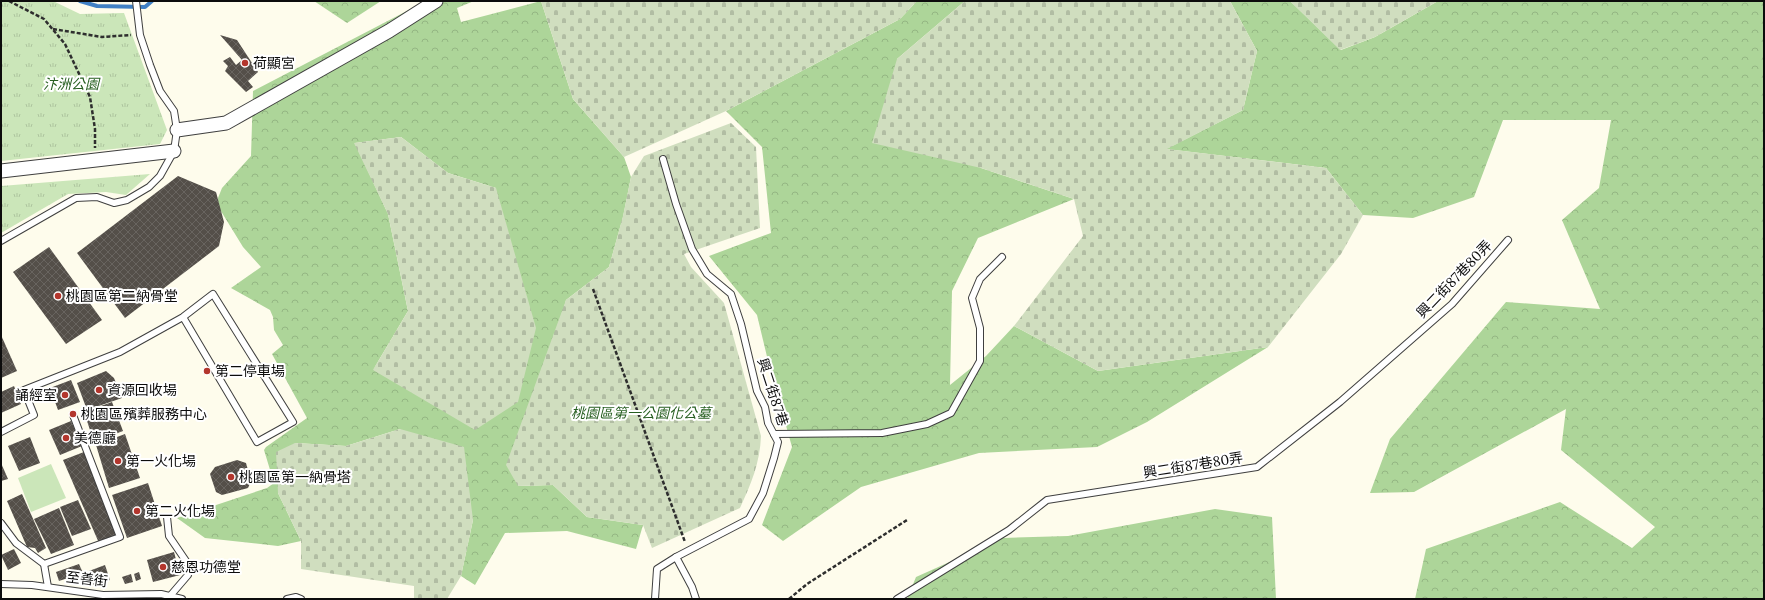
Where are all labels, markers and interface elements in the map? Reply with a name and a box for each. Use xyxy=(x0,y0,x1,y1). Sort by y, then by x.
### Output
place label: 荷顯宮 xyxy=(253,54,295,72)
marker: 荷顯宮 xyxy=(240,58,250,68)
park label: 汴洲公園 xyxy=(43,75,101,93)
street label: 興二街87巷80弄 xyxy=(1412,236,1496,322)
place label: 桃園區第二納骨堂 xyxy=(66,287,178,305)
marker: 桃園區第二納骨堂 xyxy=(53,291,63,301)
street label: 興二街87巷 xyxy=(754,356,792,428)
place label: 第二停車場 xyxy=(215,362,285,380)
marker: 第二停車場 xyxy=(202,366,212,376)
place label: 資源回收場 xyxy=(107,381,177,399)
marker: 資源回收場 xyxy=(94,385,104,395)
place label: 誦經室 xyxy=(15,386,57,404)
marker: 誦經室 xyxy=(60,390,70,400)
park label: 桃園區第一公園化公墓 xyxy=(571,404,713,422)
place label: 桃園區殯葬服務中心 xyxy=(81,405,207,423)
marker: 桃園區殯葬服務中心 xyxy=(68,409,78,419)
place label: 美德廳 xyxy=(74,429,116,447)
marker: 美德廳 xyxy=(61,433,71,443)
street label: 興二街87巷80弄 xyxy=(1142,448,1244,482)
place label: 第一火化場 xyxy=(126,452,196,470)
marker: 第一火化場 xyxy=(113,456,123,466)
place label: 桃園區第一納骨塔 xyxy=(239,468,351,486)
marker: 桃園區第一納骨塔 xyxy=(226,472,236,482)
place label: 第二火化場 xyxy=(145,502,215,520)
marker: 第二火化場 xyxy=(132,506,142,516)
place label: 慈恩功德堂 xyxy=(171,558,241,576)
marker: 慈恩功德堂 xyxy=(158,562,168,572)
street label: 至善街 xyxy=(65,568,109,590)

